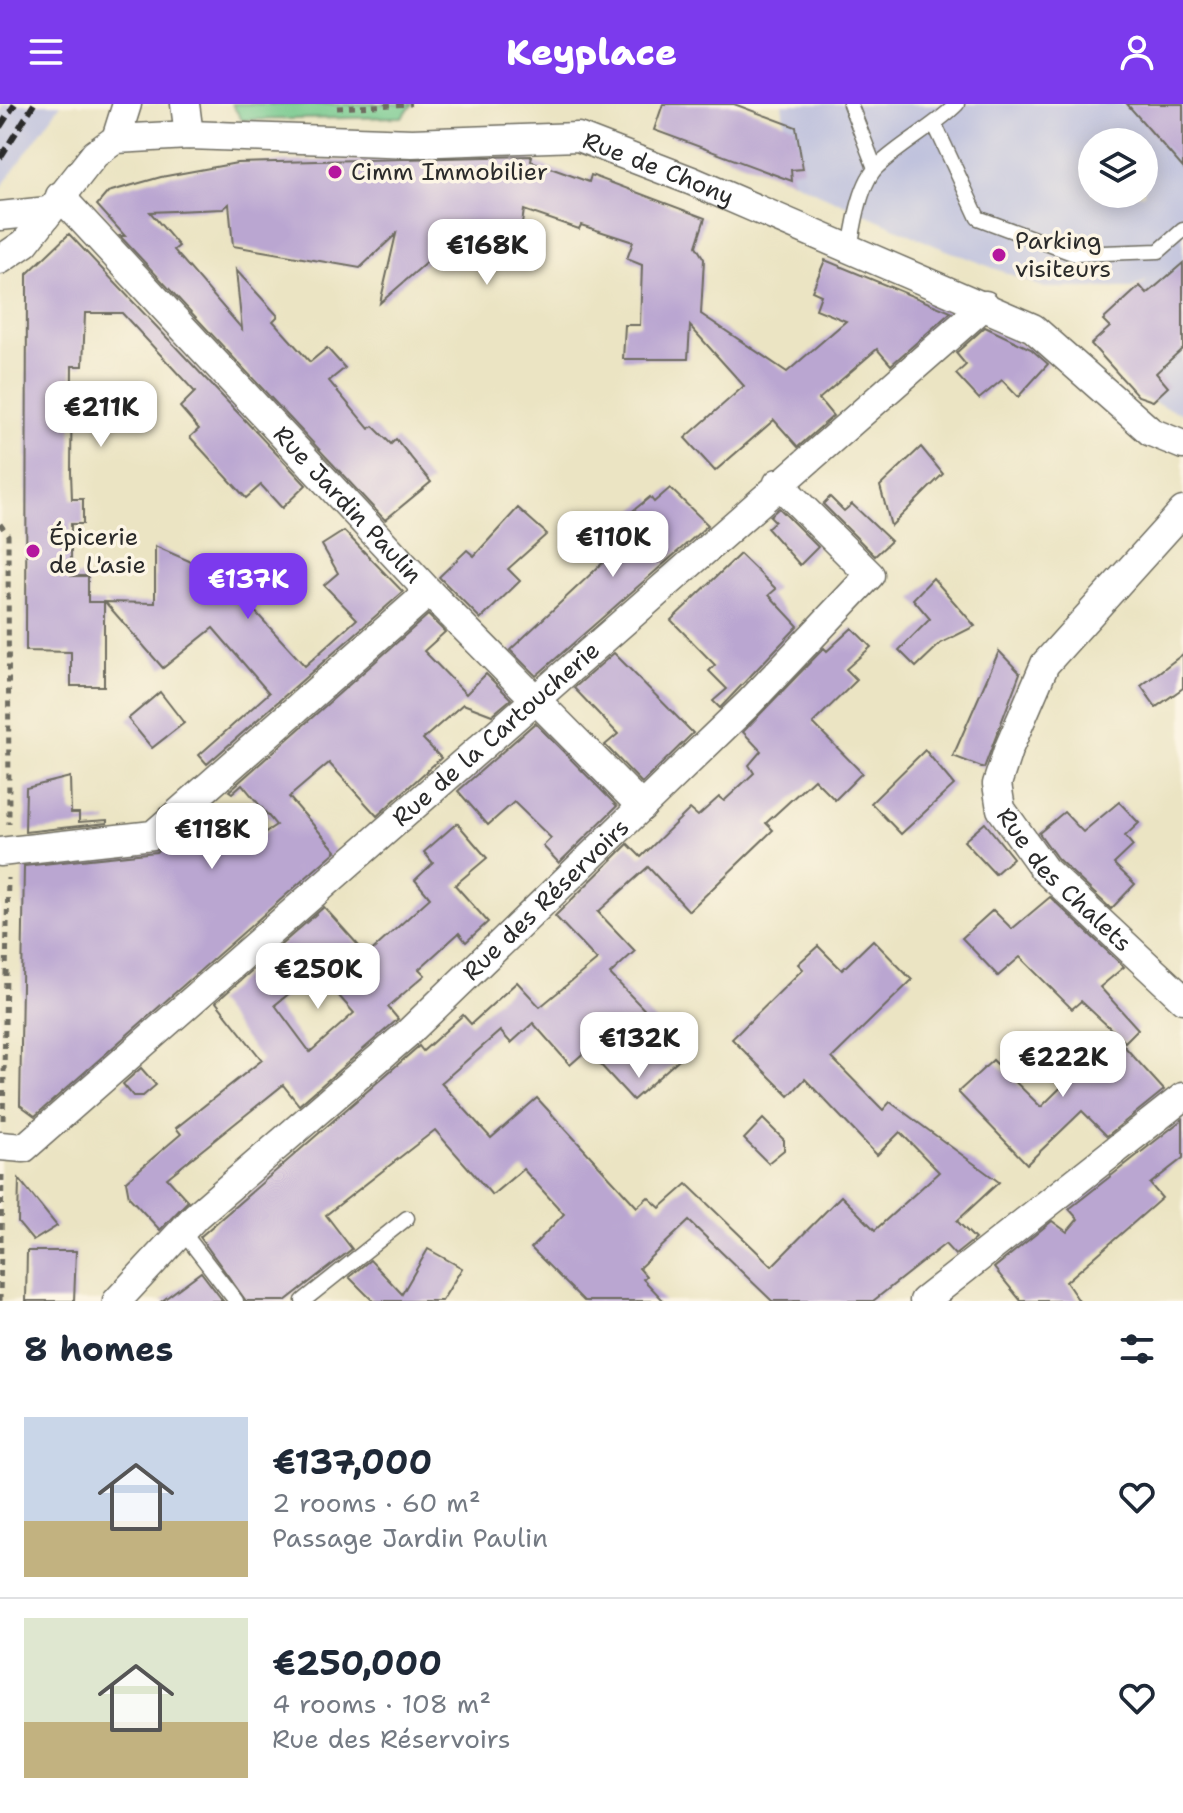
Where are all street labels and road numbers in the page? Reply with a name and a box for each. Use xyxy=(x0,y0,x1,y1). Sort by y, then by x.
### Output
street label: Rue de Chony xyxy=(578,124,739,213)
street label: Rue Jardin Paulin xyxy=(266,419,429,591)
street label: Rue de la Cartoucherie xyxy=(385,634,607,834)
street label: Rue des Chalets xyxy=(989,801,1139,959)
street label: Rue des Réservoirs xyxy=(456,811,636,988)

